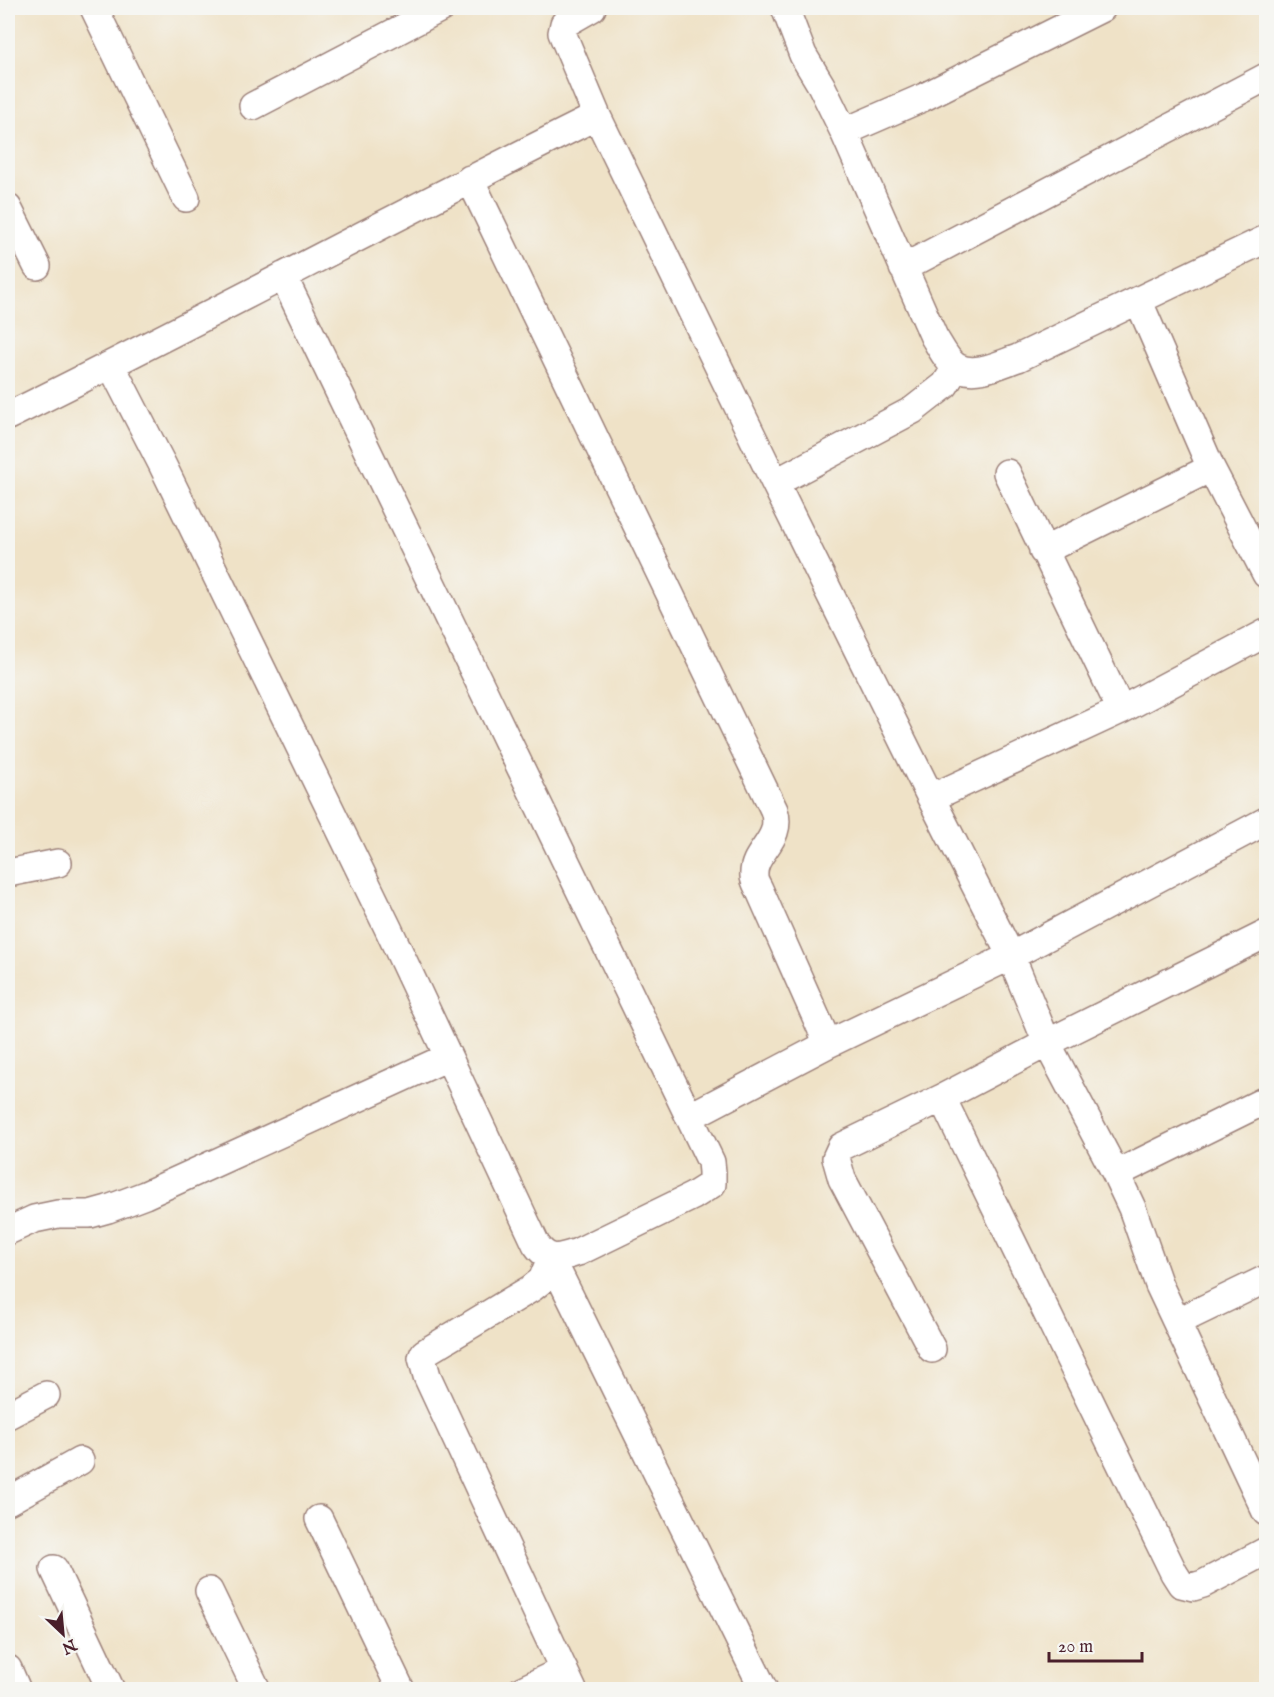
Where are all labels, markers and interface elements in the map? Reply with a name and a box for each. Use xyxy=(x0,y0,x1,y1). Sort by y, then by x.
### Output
north arrow xyxy=(33,1604,93,1664)
scale bar xyxy=(1049,1625,1142,1663)
text: N xyxy=(58,1633,80,1658)
text: 20 m xyxy=(1058,1636,1093,1659)

